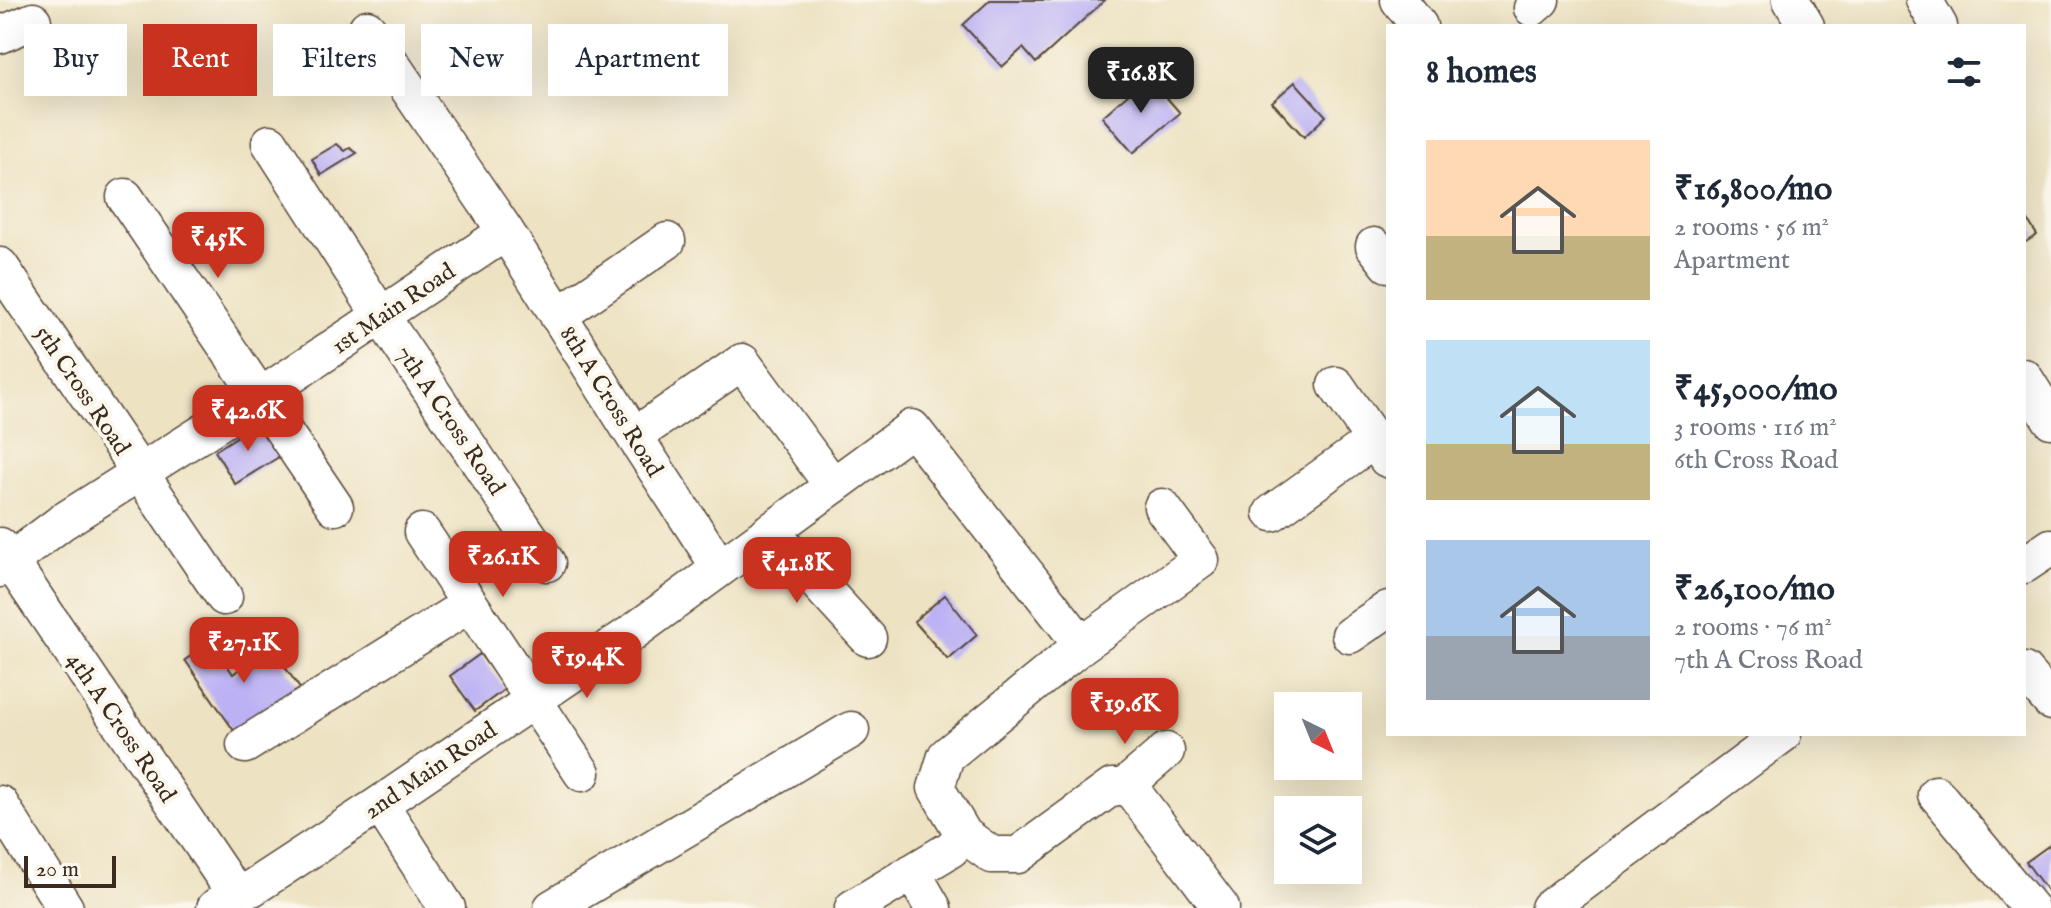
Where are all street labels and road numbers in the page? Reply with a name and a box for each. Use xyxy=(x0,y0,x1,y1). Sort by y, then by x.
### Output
street label: 1st Main Road xyxy=(326,256,462,362)
street label: 5th Cross Road xyxy=(27,320,137,462)
street label: 8th A Cross Road xyxy=(552,321,670,483)
street label: 7th A Cross Road xyxy=(388,340,511,502)
street label: 4th A Cross Road xyxy=(59,647,183,809)
street label: 2nd Main Road xyxy=(358,715,503,827)

